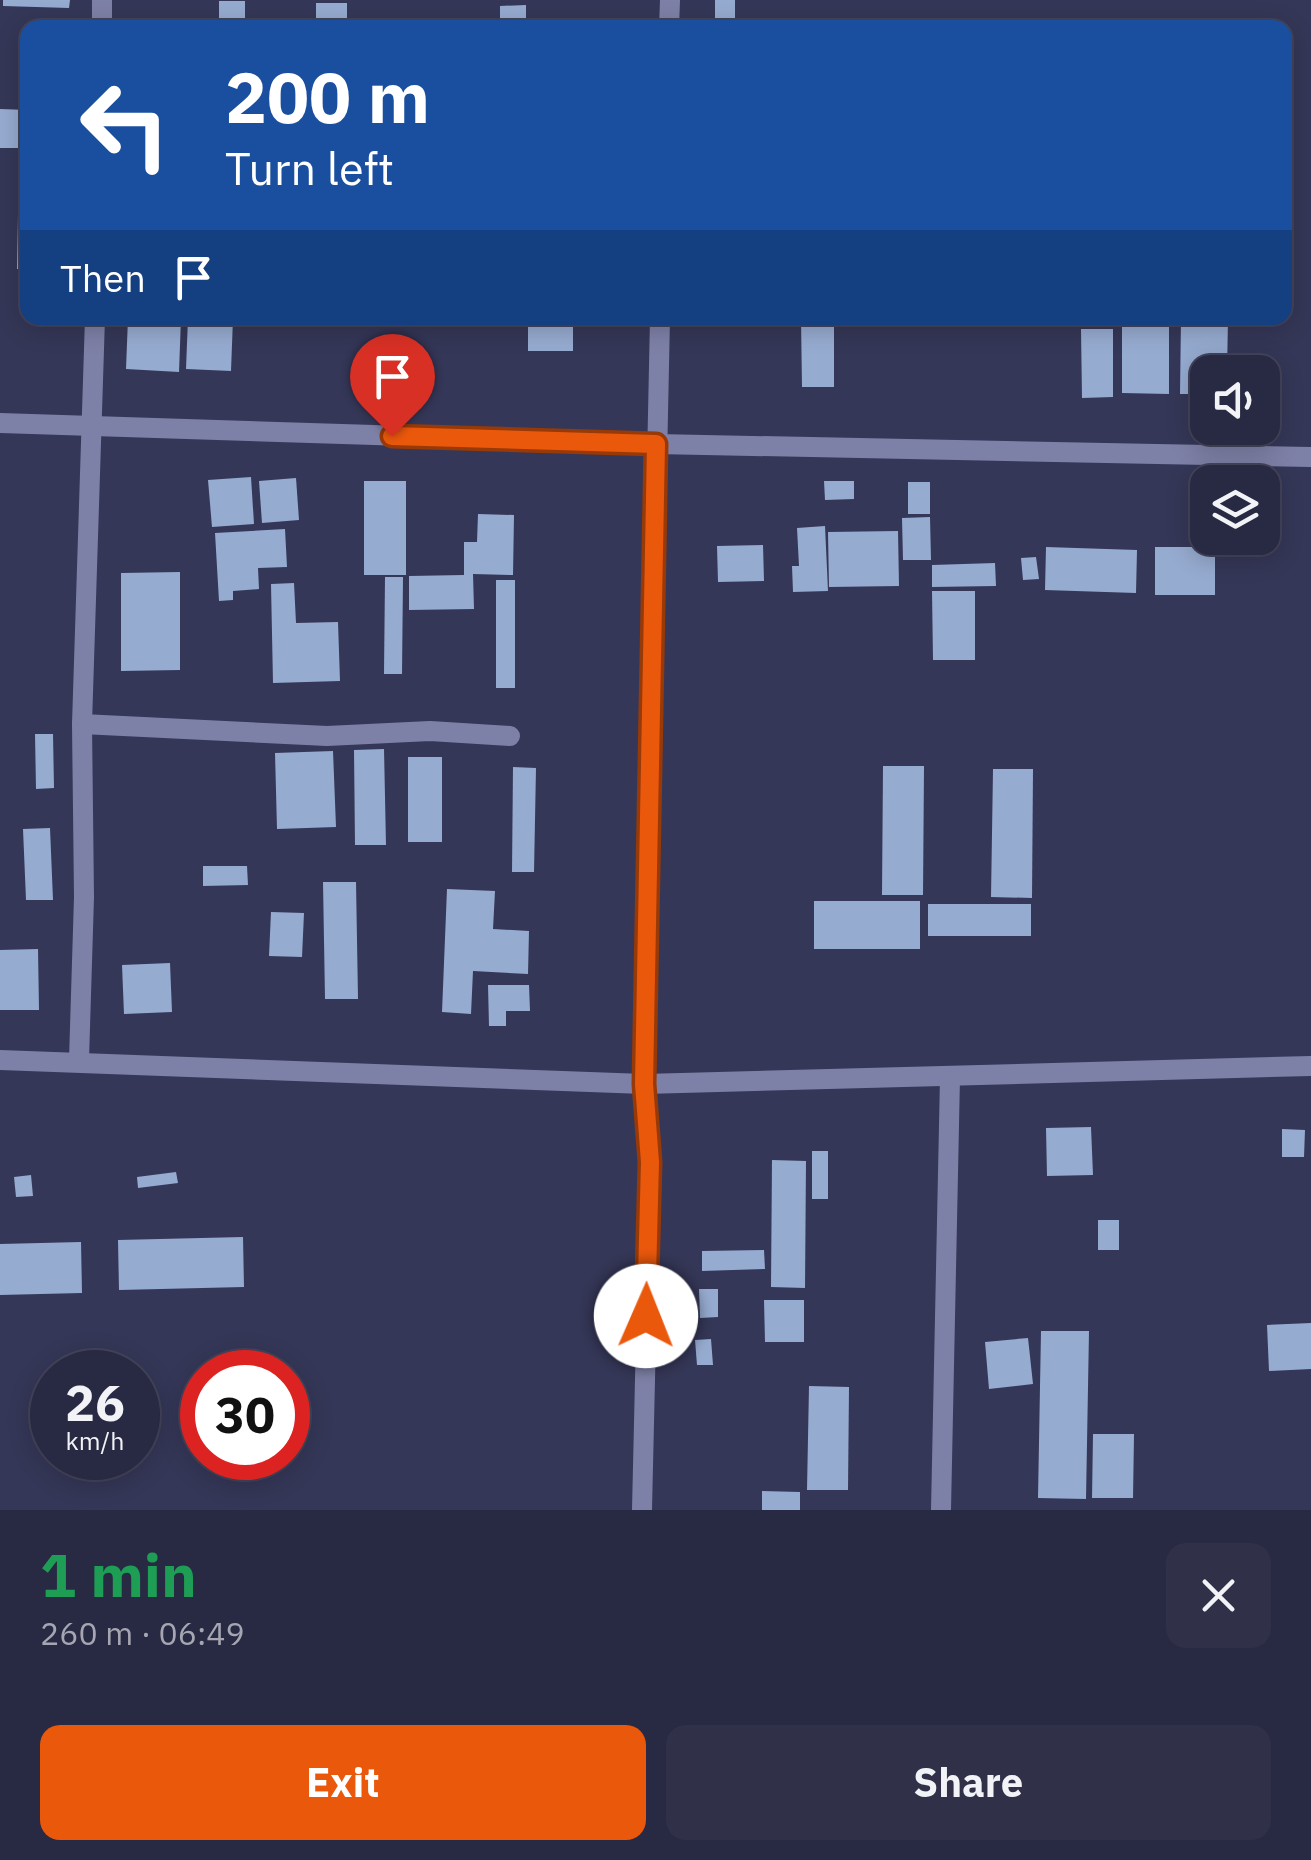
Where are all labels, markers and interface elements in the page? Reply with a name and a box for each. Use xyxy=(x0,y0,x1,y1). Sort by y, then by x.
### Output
text: 200 m xyxy=(225,51,430,142)
icon: left xyxy=(60,60,190,190)
text: Turn left xyxy=(225,139,394,197)
icon: arrive xyxy=(166,250,221,305)
text: Then xyxy=(60,253,146,302)
pin xyxy=(350,334,435,437)
icon: arrive xyxy=(365,349,420,404)
map controls xyxy=(1190,355,1280,555)
button: sound xyxy=(1190,355,1280,445)
button: layers xyxy=(1190,465,1280,555)
position arrow xyxy=(594,1264,698,1368)
speed limit sign: 30 xyxy=(180,1350,310,1480)
text: 26 xyxy=(65,1370,125,1435)
text: km/h xyxy=(66,1424,124,1457)
text: 1 min xyxy=(40,1535,197,1614)
button: close xyxy=(1166,1543,1271,1648)
text: 260 m · 06:49 xyxy=(40,1612,245,1654)
button: Exit xyxy=(40,1725,646,1840)
button: Share xyxy=(666,1725,1271,1840)

